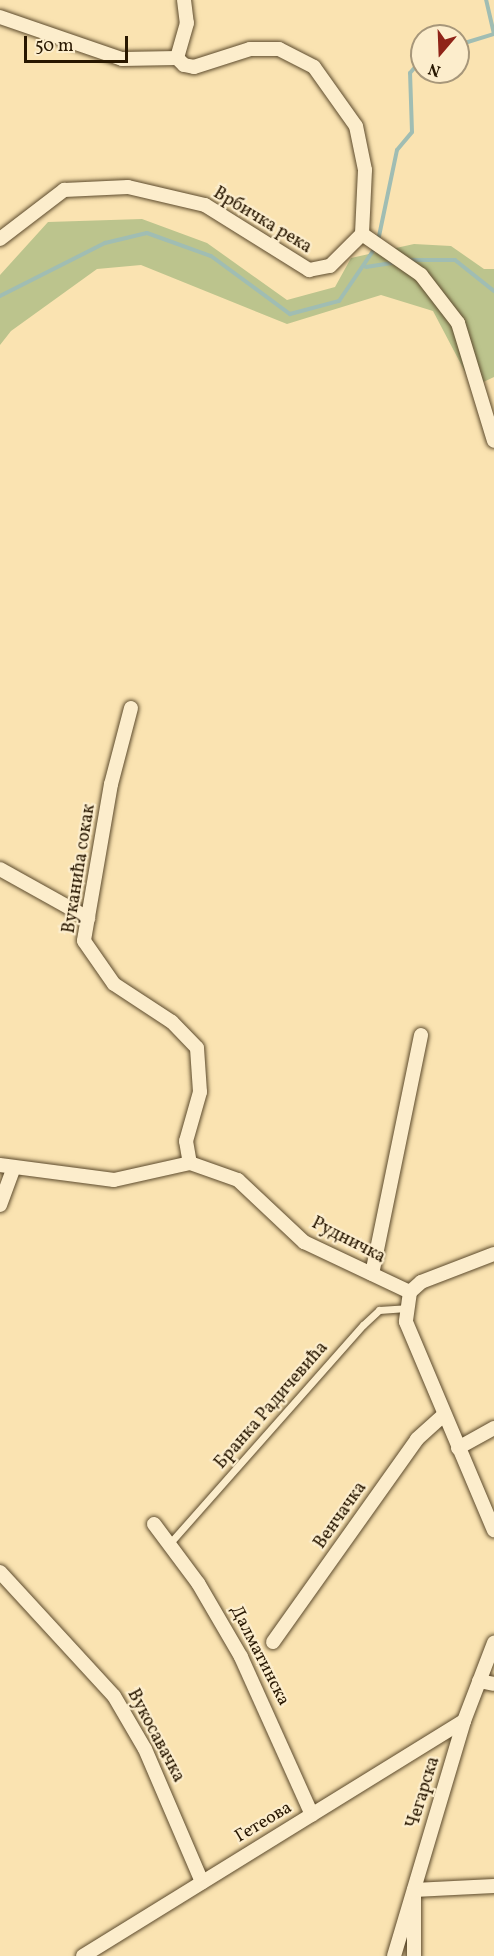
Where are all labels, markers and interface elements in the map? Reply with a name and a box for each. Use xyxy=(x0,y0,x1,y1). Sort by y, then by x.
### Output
scale bar xyxy=(27,24,130,62)
north arrow xyxy=(410,24,470,84)
text: 50 m xyxy=(35,34,74,59)
text: N xyxy=(426,57,444,81)
street label: Врбичка река xyxy=(209,183,315,259)
street label: Вуканића сокак xyxy=(59,803,101,935)
street label: Рудничка xyxy=(307,1213,389,1269)
street label: Бранка Радичевића xyxy=(211,1338,333,1474)
street label: Венчачка xyxy=(310,1478,372,1554)
street label: Далматинска xyxy=(224,1602,294,1710)
street label: Вукосавачка xyxy=(121,1686,189,1786)
street label: Чегарска xyxy=(403,1754,445,1832)
street label: Гетеова xyxy=(232,1798,296,1848)

